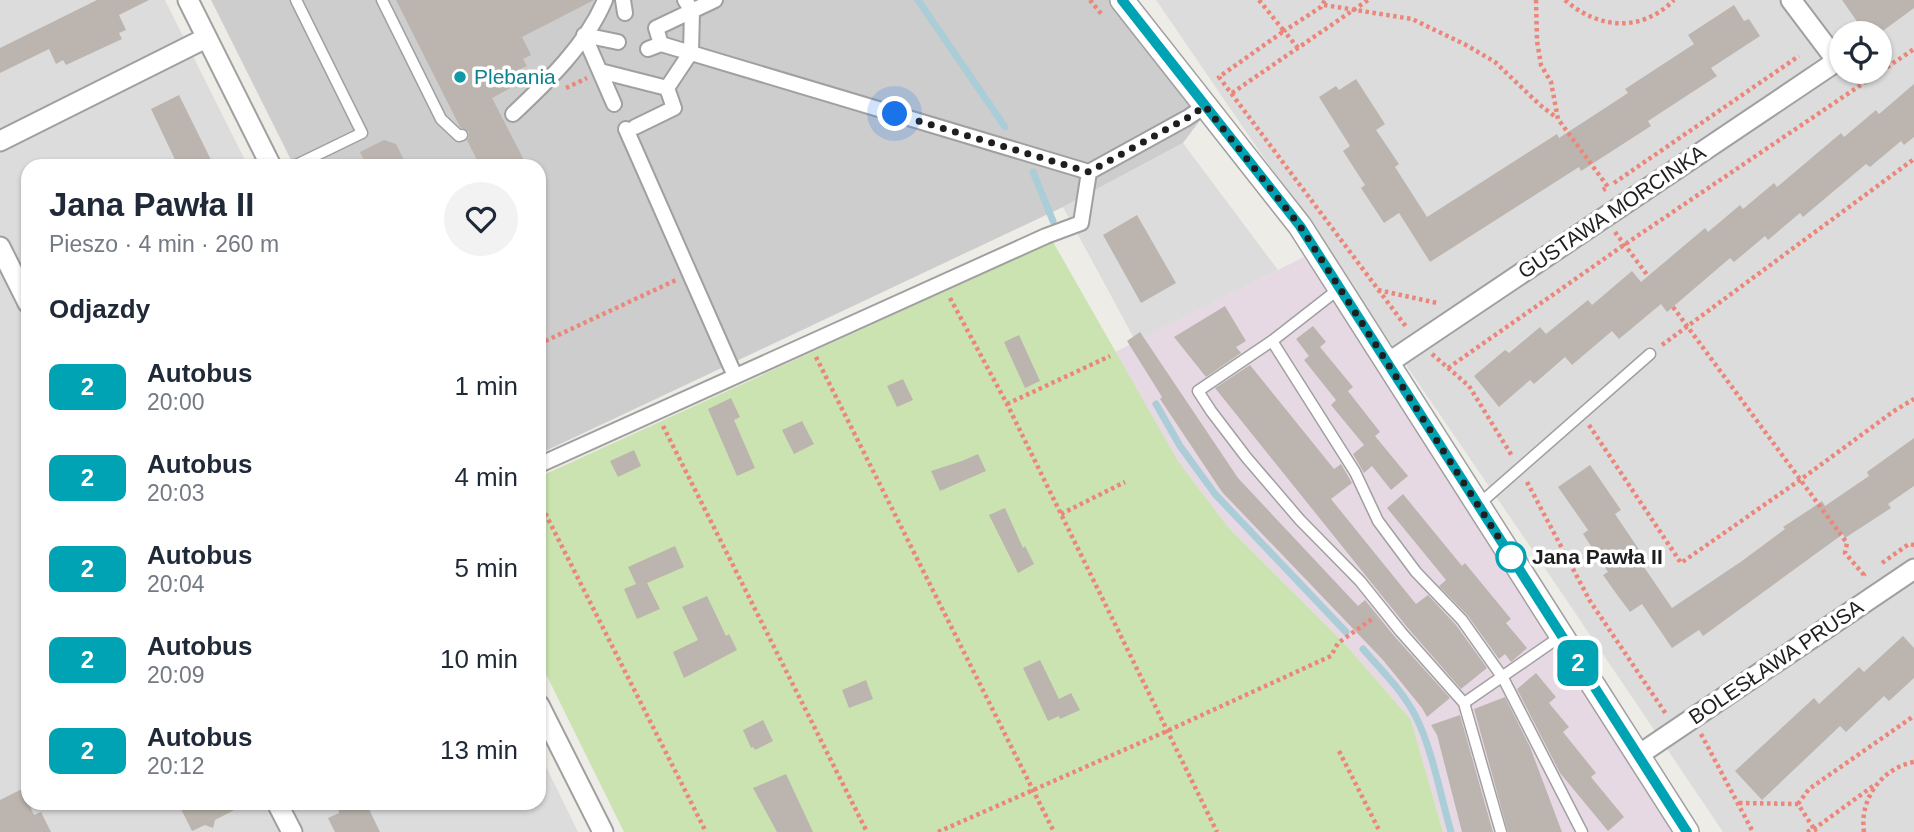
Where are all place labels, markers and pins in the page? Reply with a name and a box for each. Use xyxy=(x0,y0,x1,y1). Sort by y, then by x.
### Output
place label: Plebania xyxy=(474,65,556,88)
marker: Plebania xyxy=(452,69,468,85)
marker: Jana Pawła II xyxy=(1496,542,1526,572)
place label: Jana Pawła II xyxy=(1532,545,1663,568)

